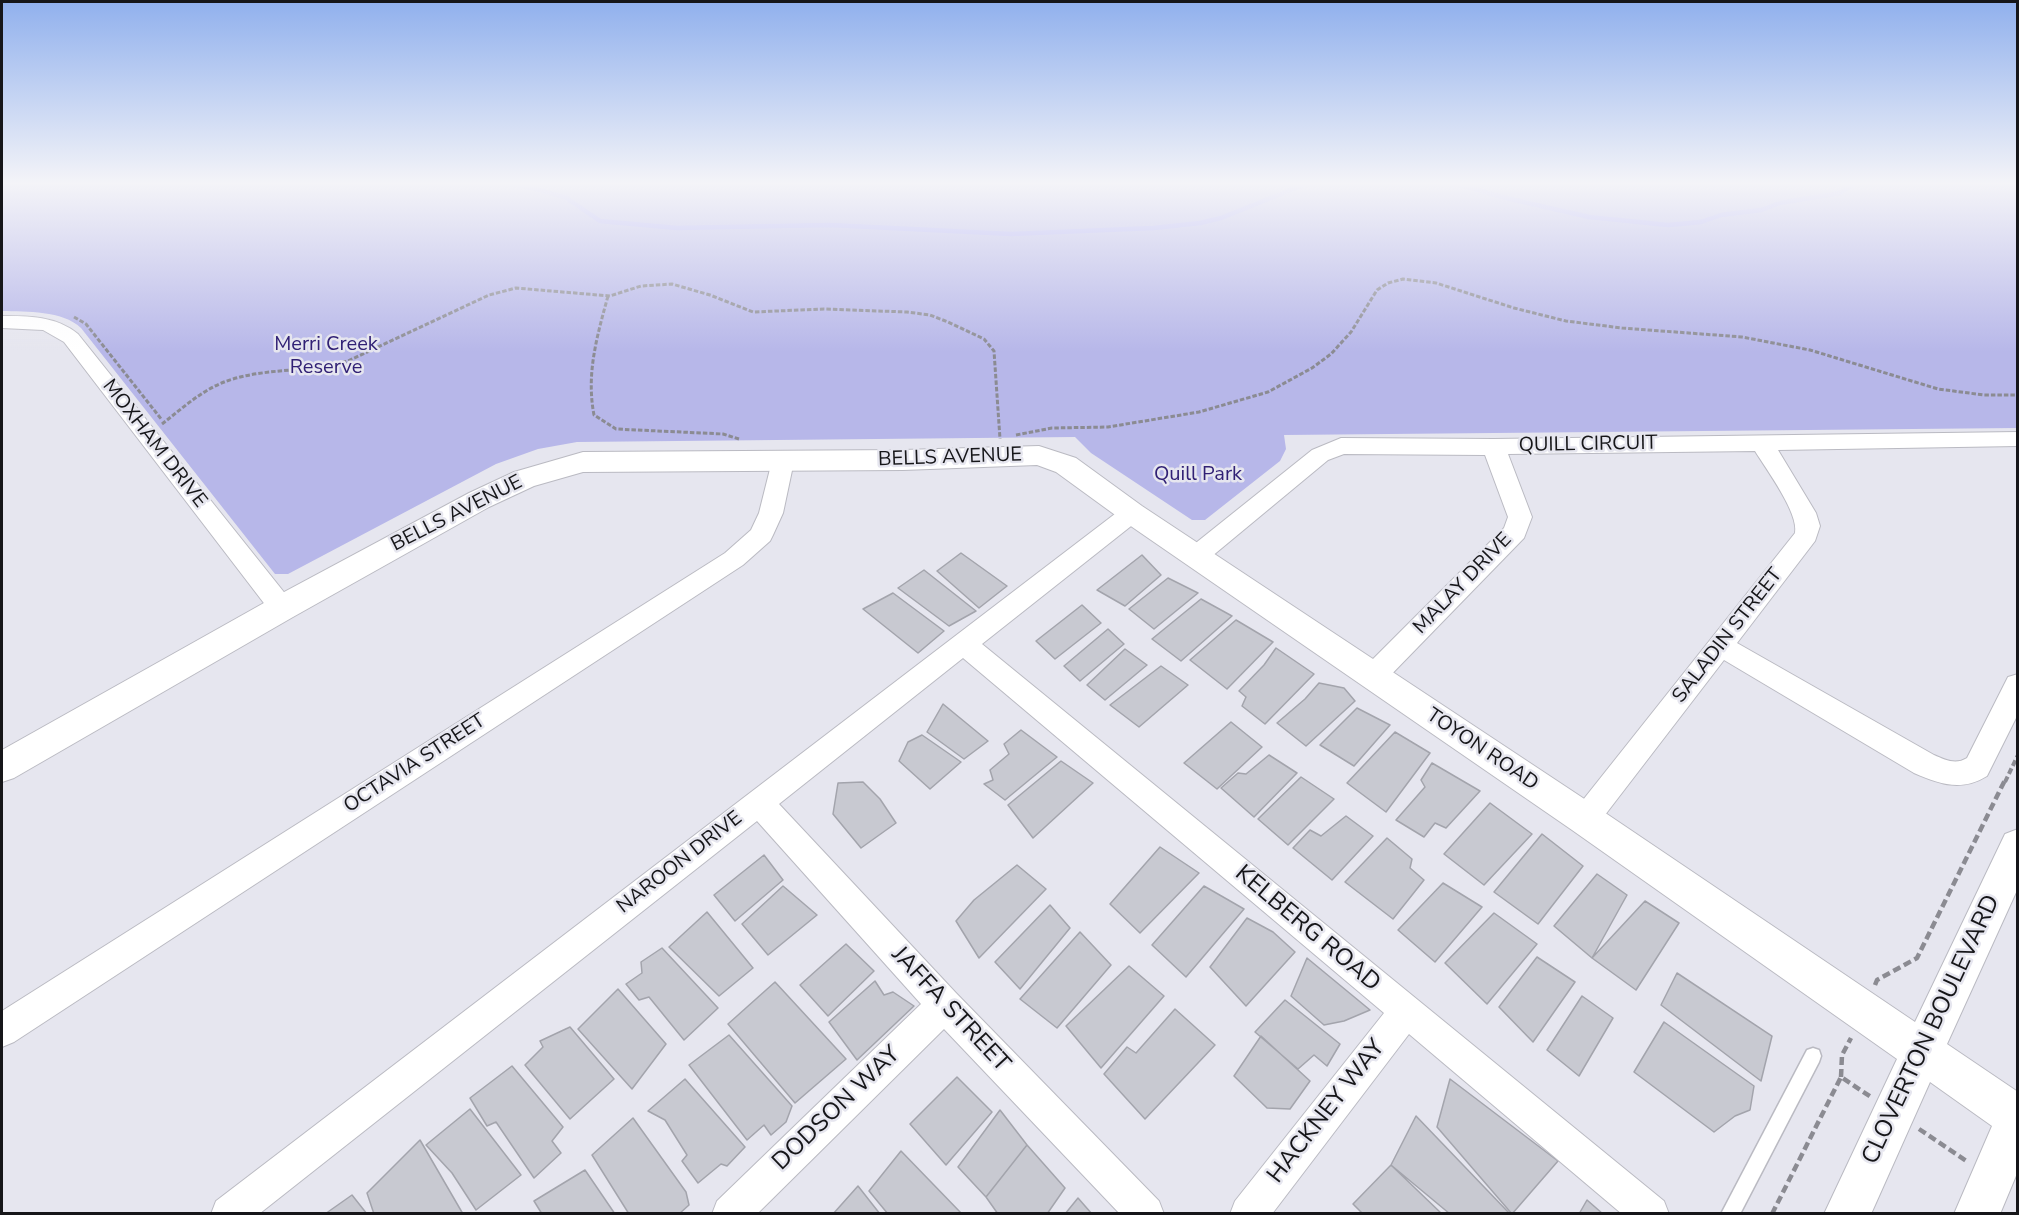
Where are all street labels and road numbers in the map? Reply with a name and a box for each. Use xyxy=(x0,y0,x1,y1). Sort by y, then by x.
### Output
street label: MOXHAM DRIVE xyxy=(97,375,211,513)
street label: QUILL CIRCUIT xyxy=(1518,432,1658,458)
street label: BELLS AVENUE xyxy=(878,443,1022,473)
street label: BELLS AVENUE xyxy=(387,471,527,557)
street label: MALAY DRIVE xyxy=(1409,528,1517,640)
street label: SALADIN STREET xyxy=(1668,564,1788,708)
street label: TOYON ROAD xyxy=(1422,704,1542,796)
street label: OCTAVIA STREET xyxy=(340,709,490,819)
street label: NAROON DRIVE xyxy=(613,807,747,919)
street label: KELBERG ROAD xyxy=(1228,860,1386,998)
street label: CLOVERTON BOULEVARD xyxy=(1857,891,2007,1169)
street label: JAFFA STREET xyxy=(885,941,1015,1079)
street label: HACKNEY WAY xyxy=(1262,1035,1392,1189)
street label: DODSON WAY xyxy=(767,1041,907,1177)

